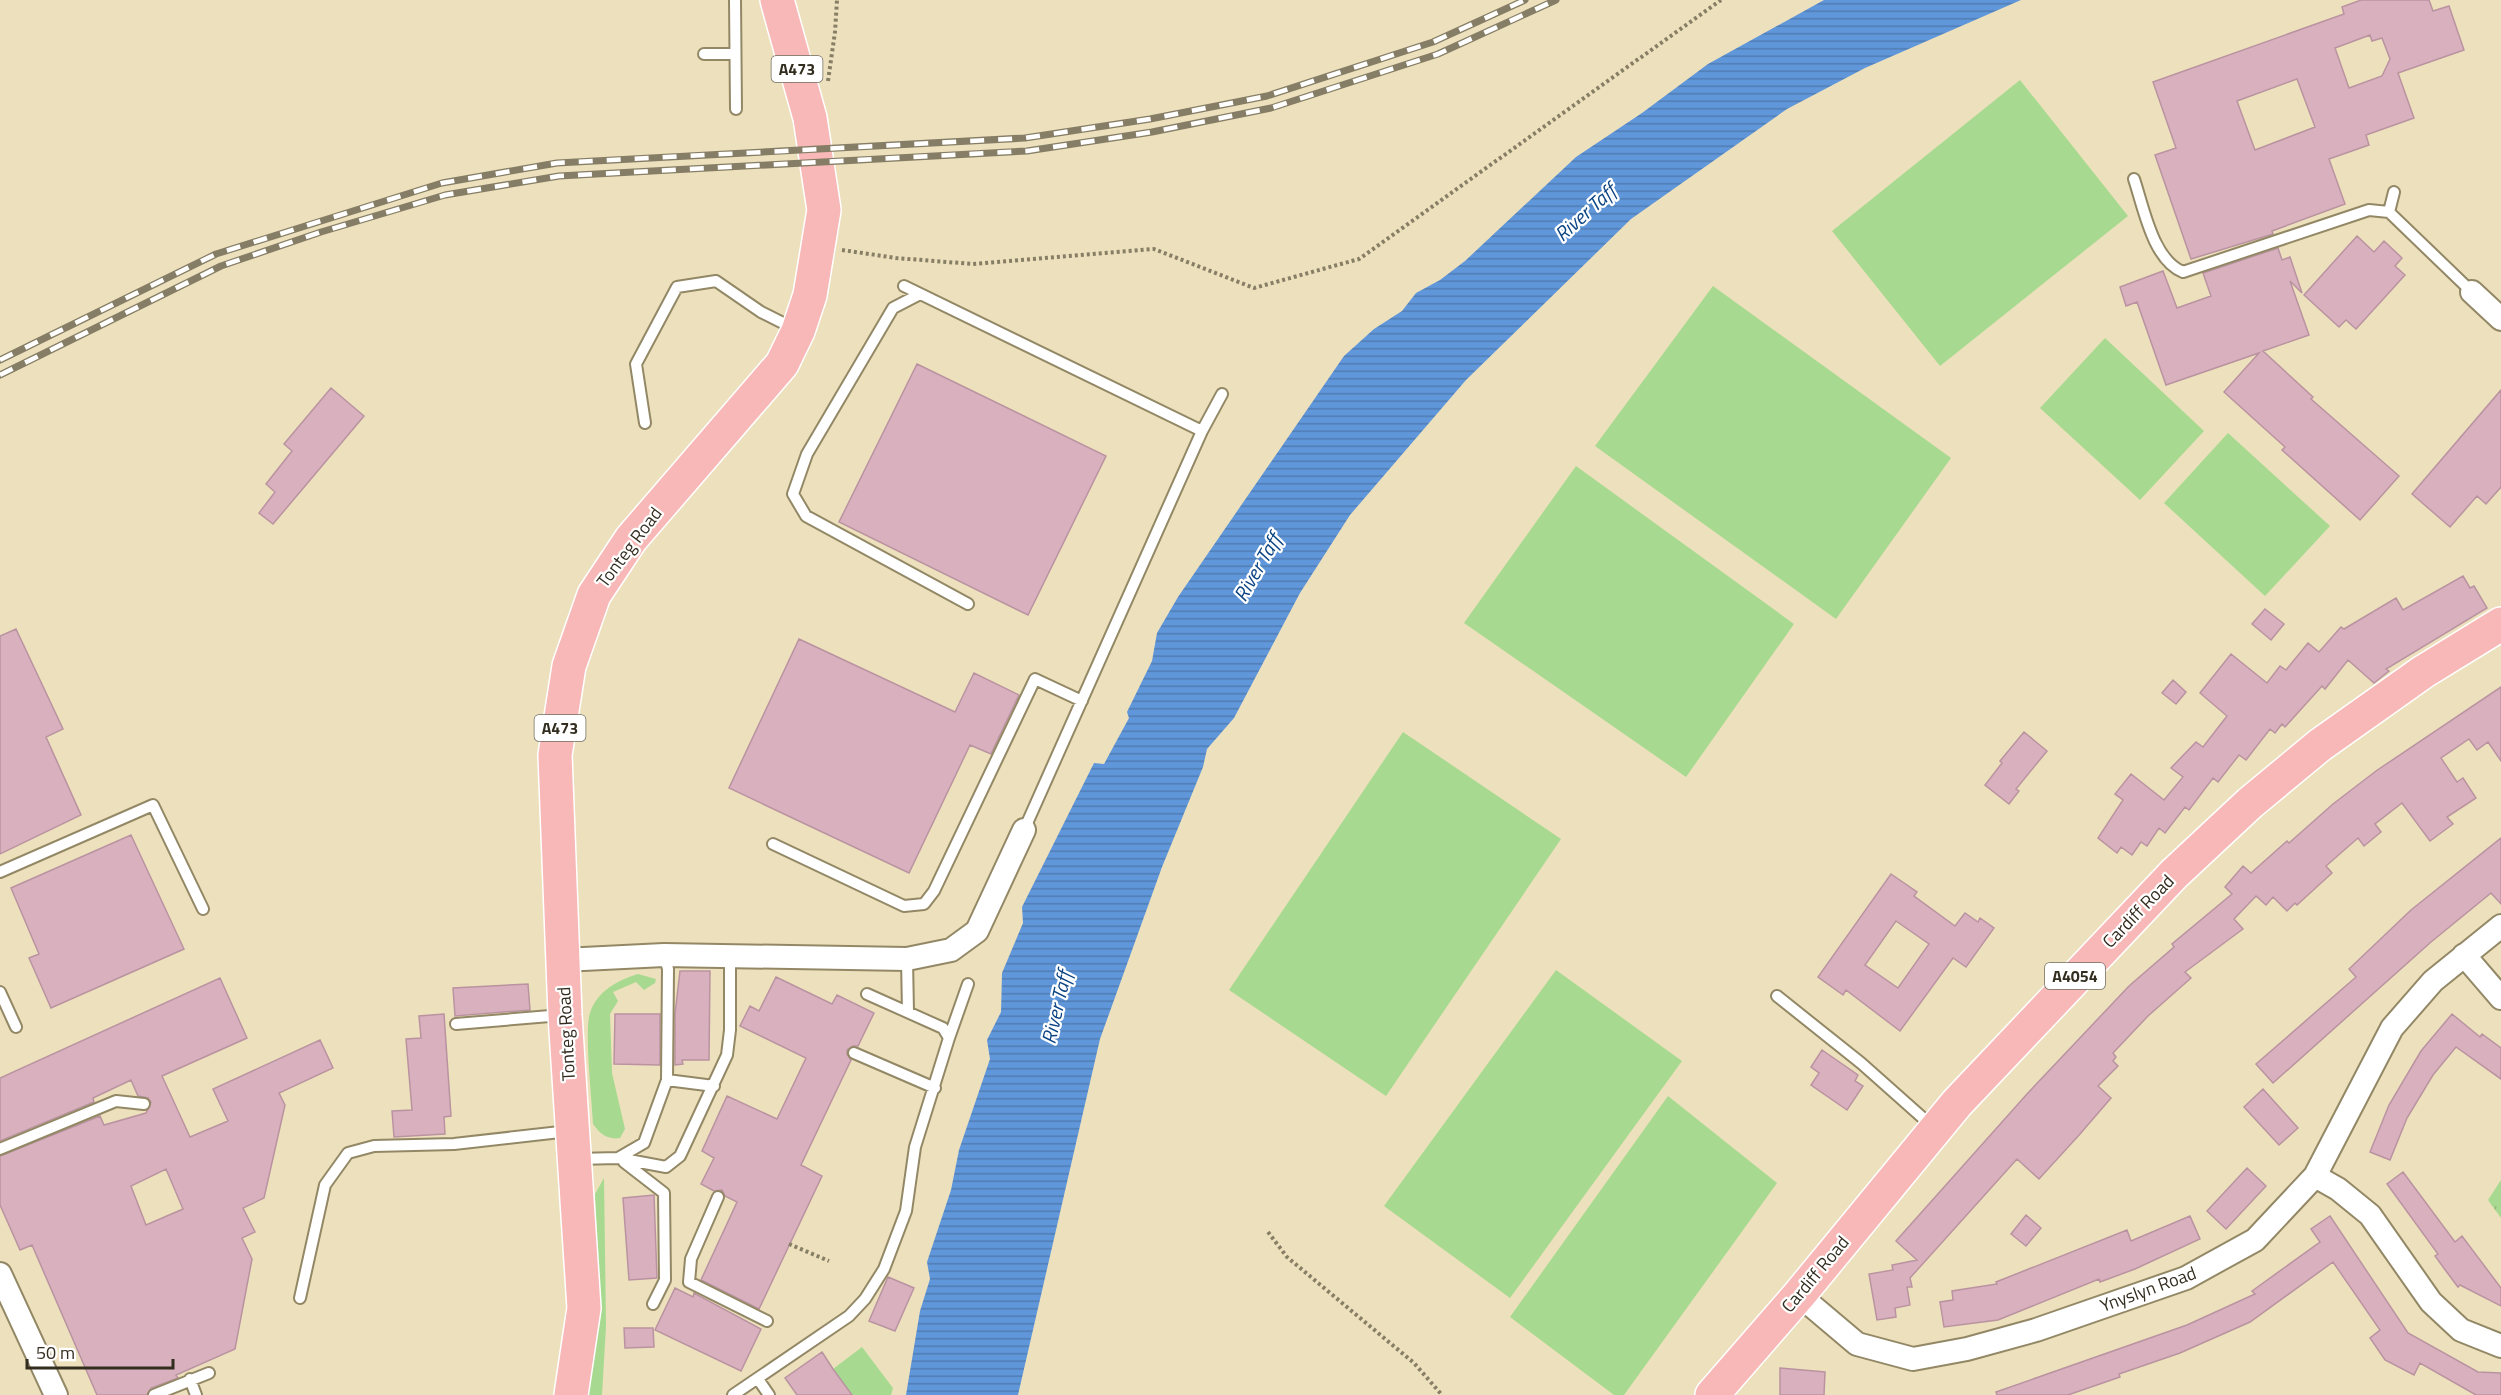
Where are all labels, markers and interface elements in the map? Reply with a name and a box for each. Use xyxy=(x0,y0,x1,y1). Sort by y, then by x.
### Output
road number: A473 xyxy=(772,56,822,82)
water label: River Taff xyxy=(1547,173,1626,248)
street label: Tonteg Road xyxy=(590,501,668,593)
water label: River Taff xyxy=(1225,524,1291,607)
road number: A473 xyxy=(534,715,586,741)
street label: Cardiff Road xyxy=(2096,868,2180,954)
road number: A4054 xyxy=(2045,963,2105,989)
water label: River Taff xyxy=(1033,964,1080,1047)
street label: Tonteg Road xyxy=(550,986,582,1082)
street label: Cardiff Road xyxy=(1775,1230,1855,1318)
street label: Ynyslyn Road xyxy=(2096,1259,2200,1319)
scale bar xyxy=(27,1332,172,1370)
text: 50 m xyxy=(36,1339,75,1366)

